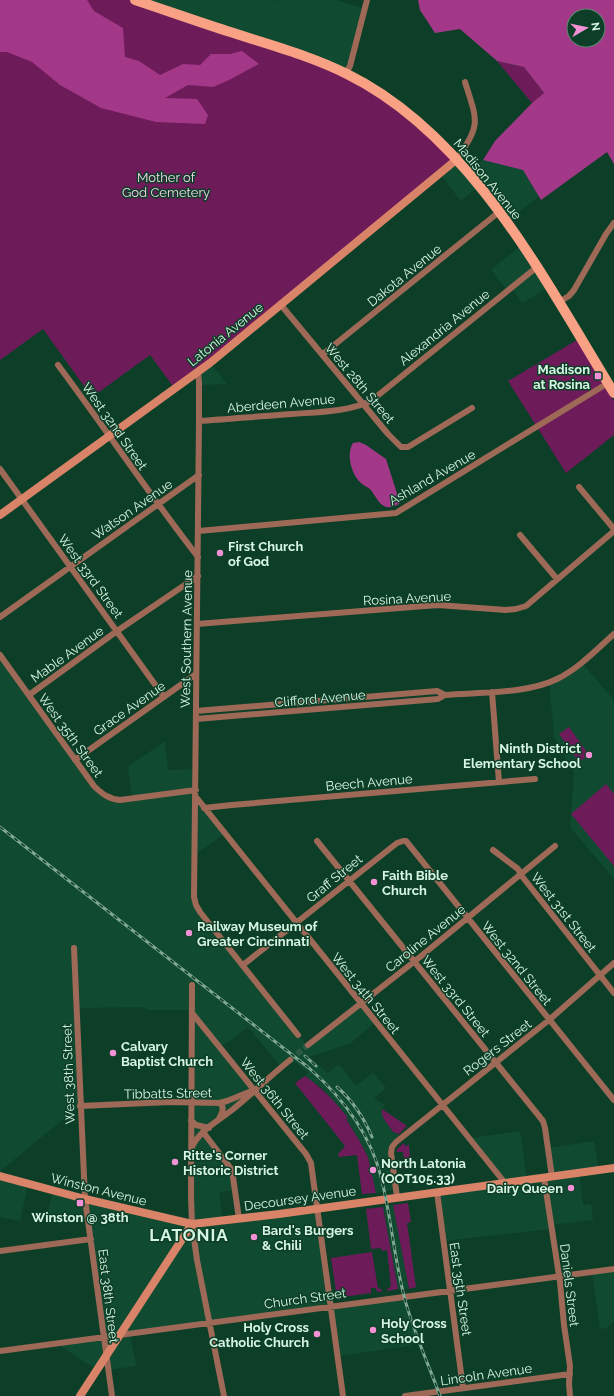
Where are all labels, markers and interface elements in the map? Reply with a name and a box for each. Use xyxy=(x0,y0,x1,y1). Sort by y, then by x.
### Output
north arrow xyxy=(566,8,606,48)
text: N xyxy=(588,21,602,32)
street label: Madison Avenue xyxy=(450,136,525,223)
park label: Mother of God Cemetery xyxy=(122,170,210,200)
street label: Dakota Avenue xyxy=(364,241,444,310)
street label: Alexandria Avenue xyxy=(396,286,493,368)
street label: Latonia Avenue xyxy=(185,299,266,369)
street label: West 28th Street xyxy=(322,340,398,427)
place label: Madison at Rosina xyxy=(533,362,591,392)
marker: Madison at Rosina xyxy=(593,371,603,381)
street label: West 32nd Street xyxy=(79,380,151,473)
street label: Aberdeen Avenue xyxy=(226,391,336,416)
street label: Ashland Avenue xyxy=(386,446,478,508)
street label: Watson Avenue xyxy=(89,476,176,543)
street label: West 33rd Street xyxy=(55,531,126,622)
place label: First Church of God xyxy=(228,539,303,569)
marker: First Church of God xyxy=(215,548,225,558)
street label: West Southern Avenue xyxy=(178,570,195,708)
street label: Rosina Avenue xyxy=(363,589,452,608)
street label: Mable Avenue xyxy=(28,623,107,686)
street label: Grace Avenue xyxy=(91,678,168,739)
street label: Clifford Avenue xyxy=(274,687,367,710)
street label: West 35th Street xyxy=(35,691,106,781)
place label: Ninth District Elementary School xyxy=(463,741,582,771)
marker: Ninth District Elementary School xyxy=(584,750,594,760)
street label: Beech Avenue xyxy=(325,771,413,794)
street label: Graff Street xyxy=(303,851,366,905)
place label: Faith Bible Church xyxy=(382,868,448,898)
street label: West 31st Street xyxy=(528,870,600,956)
marker: Faith Bible Church xyxy=(369,877,379,887)
street label: Caroline Avenue xyxy=(382,901,468,975)
place label: Railway Museum of Greater Cincinnati xyxy=(197,919,319,949)
street label: West 32nd Street xyxy=(478,919,555,1009)
marker: Railway Museum of Greater Cincinnati xyxy=(184,928,194,938)
street label: West 34th Street xyxy=(328,950,403,1037)
street label: West 33rd Street xyxy=(418,953,493,1040)
street label: Rogers Street xyxy=(460,1016,535,1079)
street label: West 38th Street xyxy=(59,1023,78,1124)
place label: Calvary Baptist Church xyxy=(121,1039,213,1069)
marker: Calvary Baptist Church xyxy=(108,1048,118,1058)
street label: West 36th Street xyxy=(237,1055,312,1143)
street label: Tibbatts Street xyxy=(124,1085,213,1102)
place label: Ritte's Corner Historic District xyxy=(183,1148,279,1178)
place label: North Latonia (OOT105.33) xyxy=(381,1156,467,1186)
marker: Ritte's Corner Historic District xyxy=(170,1157,180,1167)
marker: North Latonia (OOT105.33) xyxy=(368,1165,378,1175)
street label: Winston Avenue xyxy=(49,1170,149,1209)
place label: Dairy Queen xyxy=(487,1181,563,1196)
street label: Decoursey Avenue xyxy=(243,1183,357,1214)
marker: Dairy Queen xyxy=(566,1183,576,1193)
marker: Winston @ 38th xyxy=(75,1198,85,1208)
place label: Winston @ 38th xyxy=(31,1210,129,1225)
place label: Bard's Burgers & Chili xyxy=(262,1223,354,1253)
district label: LATONIA xyxy=(149,1225,229,1245)
marker: Bard's Burgers & Chili xyxy=(249,1232,259,1242)
street label: East 35th Street xyxy=(447,1241,475,1337)
street label: Daniels Street xyxy=(557,1243,582,1328)
street label: East 38th Street xyxy=(95,1248,122,1345)
street label: Church Street xyxy=(263,1285,348,1312)
place label: Holy Cross School xyxy=(381,1316,447,1346)
place label: Holy Cross Catholic Church xyxy=(209,1320,310,1350)
marker: Holy Cross School xyxy=(368,1325,378,1335)
marker: Holy Cross Catholic Church xyxy=(312,1329,322,1339)
street label: Lincoln Avenue xyxy=(439,1361,533,1388)

